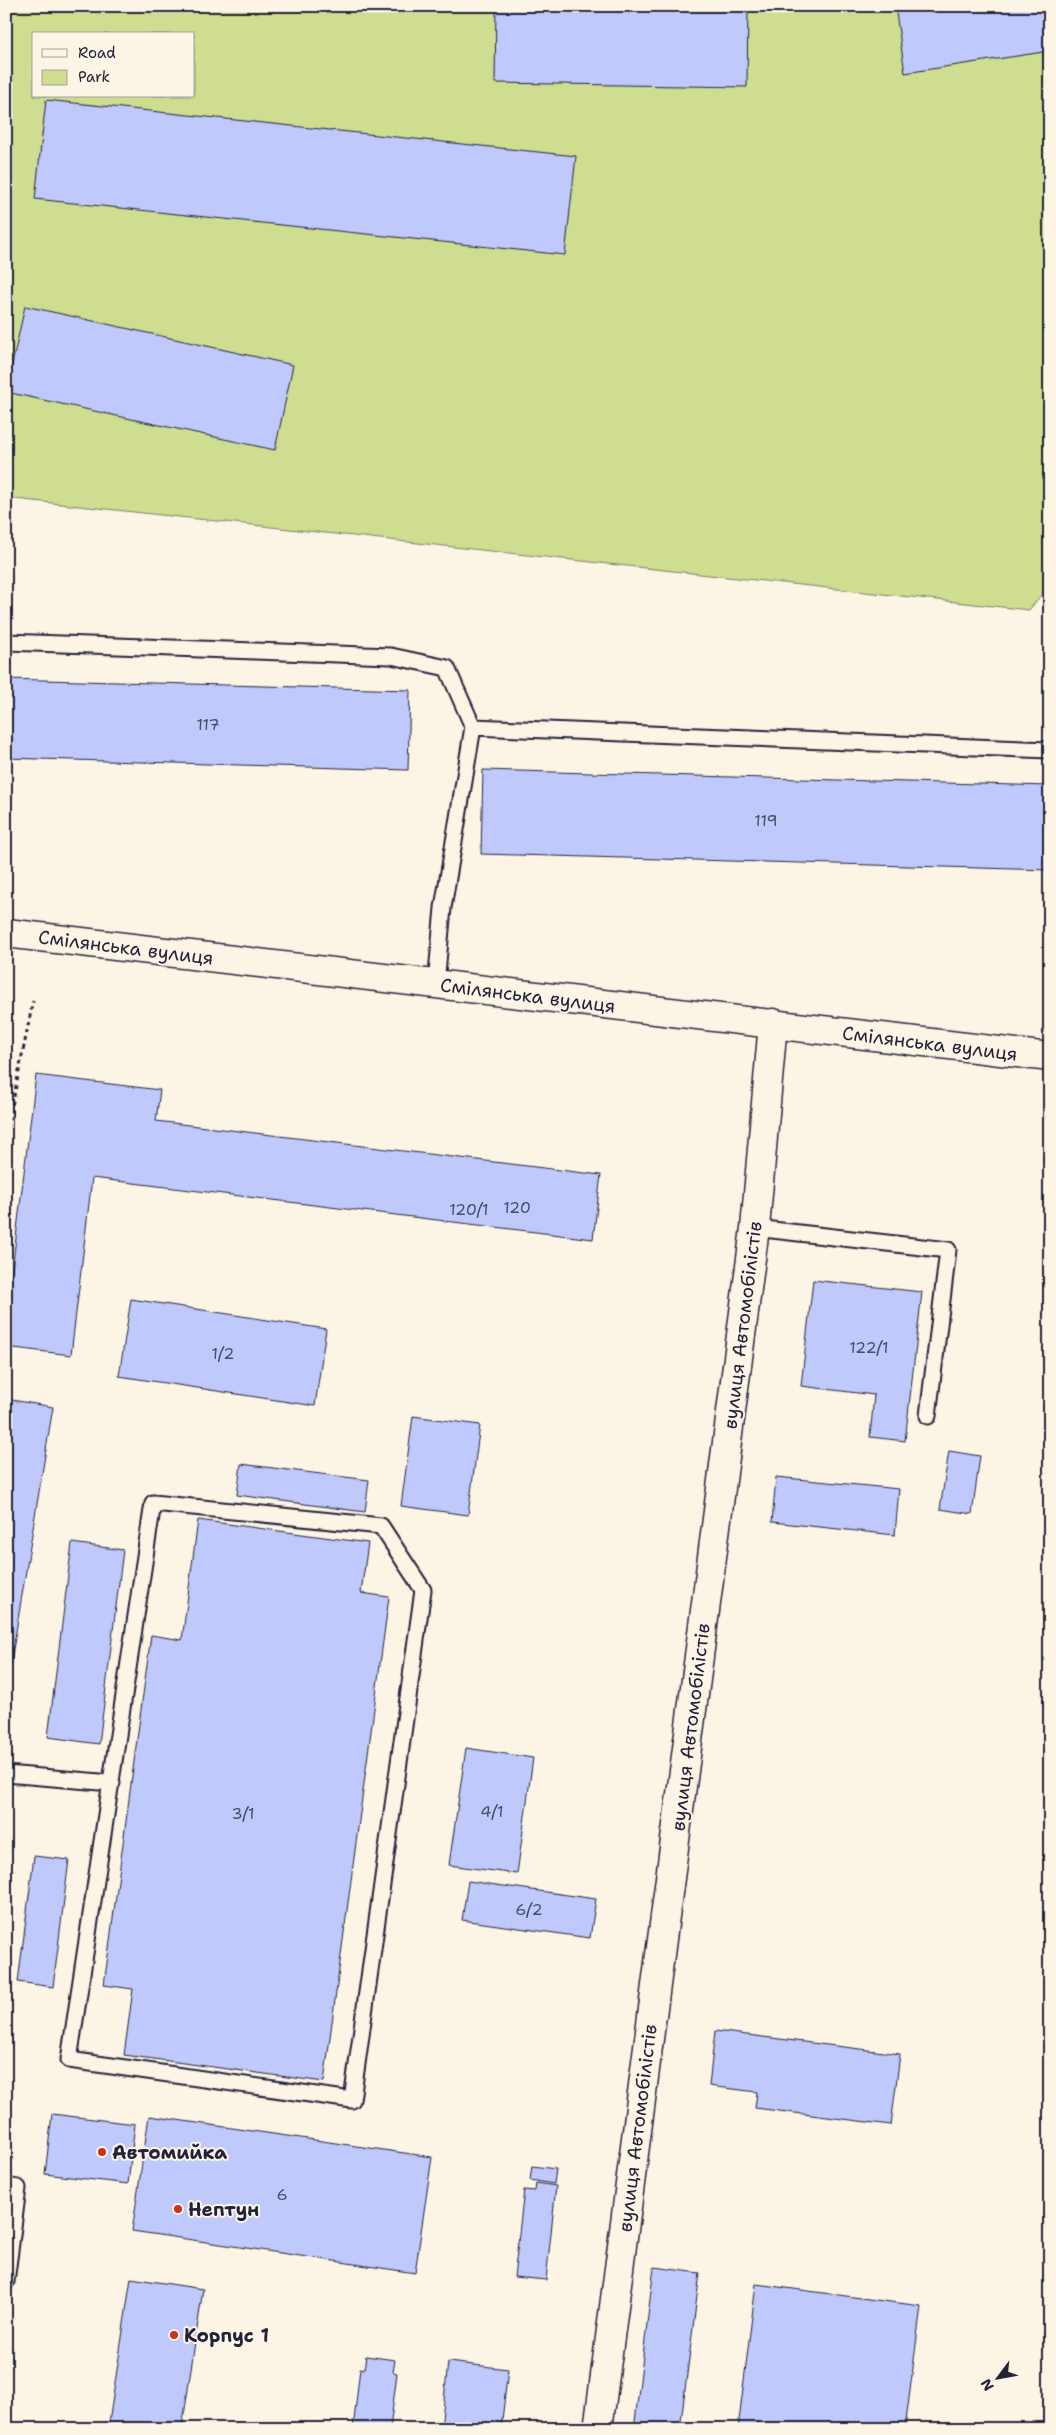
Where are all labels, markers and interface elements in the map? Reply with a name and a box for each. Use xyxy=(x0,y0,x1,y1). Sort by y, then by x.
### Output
legend xyxy=(32,32,195,98)
text: Road xyxy=(78,43,116,63)
text: Park xyxy=(78,67,110,87)
house number: 117 xyxy=(196,714,220,735)
house number: 119 xyxy=(754,810,778,831)
street label: Смілянська вулиця xyxy=(37,924,215,971)
street label: Смілянська вулиця xyxy=(439,972,617,1019)
street label: Смілянська вулиця xyxy=(841,1020,1019,1067)
house number: 120 xyxy=(503,1197,531,1218)
house number: 120/1 xyxy=(449,1199,489,1220)
street label: вулиця Автомобілістів xyxy=(717,1220,768,1430)
house number: 122/1 xyxy=(849,1337,889,1358)
house number: 1/2 xyxy=(212,1343,234,1364)
street label: вулиця Автомобілістів xyxy=(665,1622,716,1832)
house number: 4/1 xyxy=(480,1801,504,1822)
house number: 3/1 xyxy=(231,1803,255,1824)
house number: 6/2 xyxy=(515,1899,543,1920)
street label: вулиця Автомобілістів xyxy=(612,2023,663,2233)
place label: Автомийка xyxy=(112,2140,227,2165)
marker: Автомийка xyxy=(96,2146,108,2158)
house number: 6 xyxy=(276,2184,288,2205)
place label: Нептун xyxy=(188,2197,259,2222)
marker: Нептун xyxy=(172,2203,184,2215)
place label: Корпус 1 xyxy=(184,2323,269,2348)
marker: Корпус 1 xyxy=(168,2329,180,2341)
north arrow xyxy=(974,2352,1024,2402)
text: N xyxy=(976,2375,998,2394)

